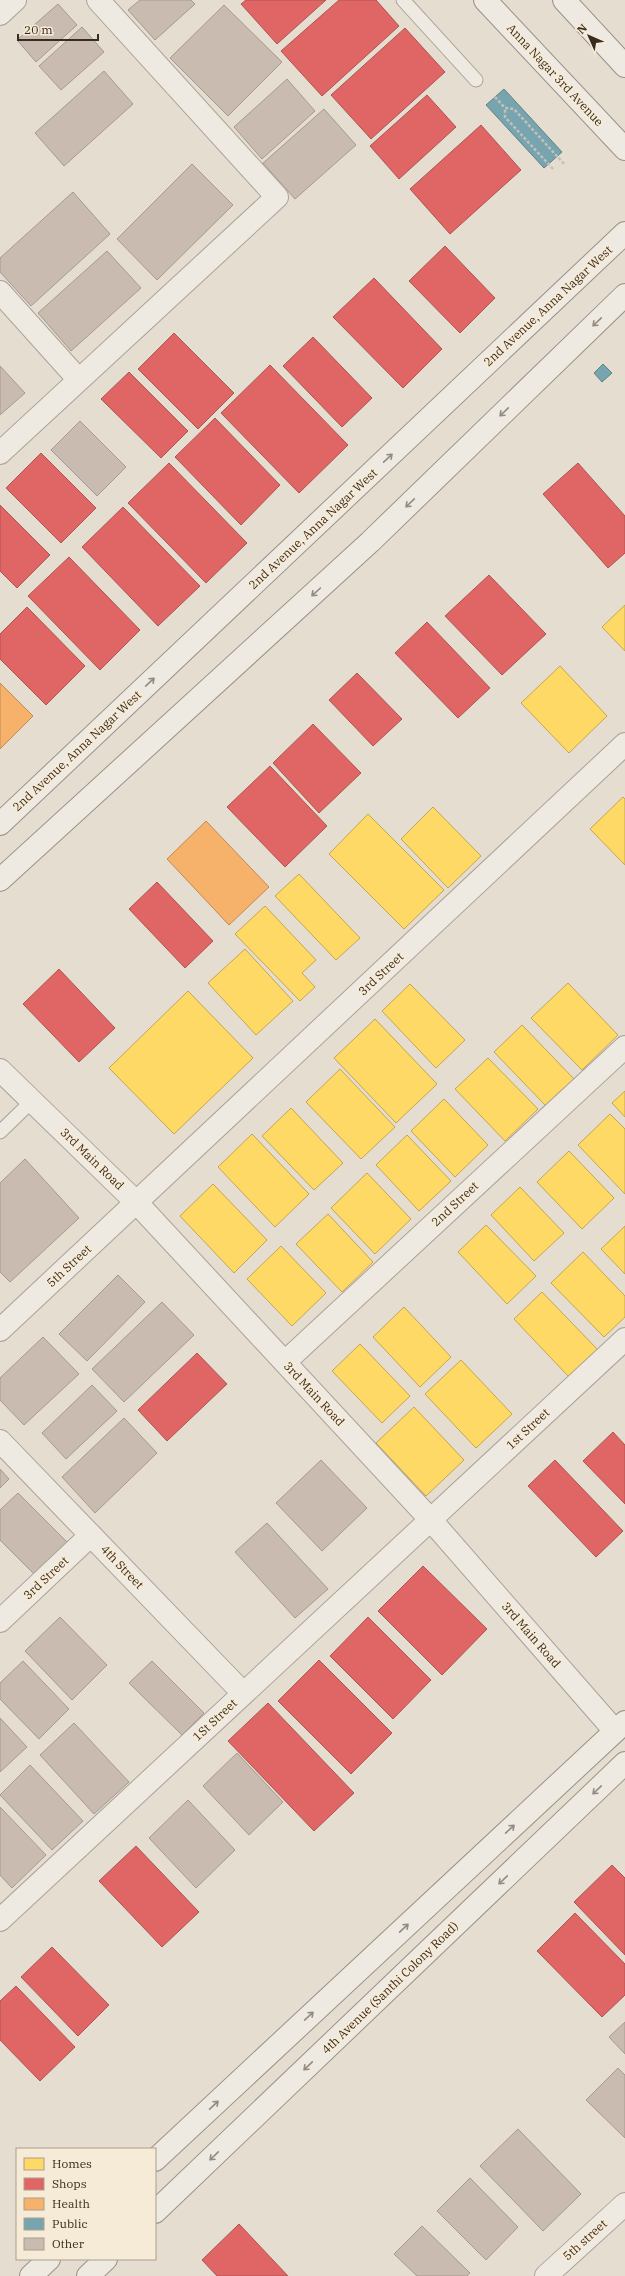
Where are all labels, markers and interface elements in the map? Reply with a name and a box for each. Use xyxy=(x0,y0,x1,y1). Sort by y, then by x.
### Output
scale bar xyxy=(18,16,98,42)
north arrow xyxy=(569,16,609,56)
street label: Anna Nagar 3rd Avenue xyxy=(504,21,606,129)
text: 20 m xyxy=(24,22,53,37)
street label: 2nd Avenue, Anna Nagar West xyxy=(480,242,615,369)
one-way arrow xyxy=(592,317,602,327)
one-way arrow xyxy=(499,408,509,417)
one-way arrow xyxy=(382,454,392,463)
street label: 2nd Avenue, Anna Nagar West xyxy=(245,465,380,592)
one-way arrow xyxy=(405,498,415,508)
one-way arrow xyxy=(311,587,321,596)
one-way arrow xyxy=(145,678,155,687)
street label: 2nd Avenue, Anna Nagar West xyxy=(9,687,144,814)
street label: 3rd Street xyxy=(355,949,406,998)
street label: 3rd Main Road xyxy=(57,1125,127,1193)
street label: 2nd Street xyxy=(428,1178,481,1229)
street label: 5th Street xyxy=(43,1241,94,1290)
street label: 3rd Main Road xyxy=(281,1358,348,1429)
street label: 1st Street xyxy=(503,1405,552,1452)
street label: 4th Street xyxy=(98,1542,147,1592)
street label: 3rd Street xyxy=(20,1553,71,1602)
street label: 3rd Main Road xyxy=(499,1599,564,1671)
street label: 1St Street xyxy=(189,1695,240,1744)
one-way arrow xyxy=(592,1785,602,1795)
one-way arrow xyxy=(504,1825,515,1834)
one-way arrow xyxy=(498,1875,508,1885)
street label: 4th Avenue (Santhi Colony Road) xyxy=(318,1918,461,2057)
one-way arrow xyxy=(399,1923,409,1932)
one-way arrow xyxy=(304,2012,314,2021)
one-way arrow xyxy=(303,2062,313,2071)
one-way arrow xyxy=(209,2100,219,2110)
legend xyxy=(16,2148,156,2260)
one-way arrow xyxy=(209,2151,219,2161)
text: Homes xyxy=(52,2156,92,2171)
text: Shops xyxy=(52,2176,87,2191)
text: Health xyxy=(52,2196,90,2211)
text: Public xyxy=(52,2216,88,2231)
street label: 5th street xyxy=(560,2216,610,2263)
text: Other xyxy=(52,2236,85,2251)

